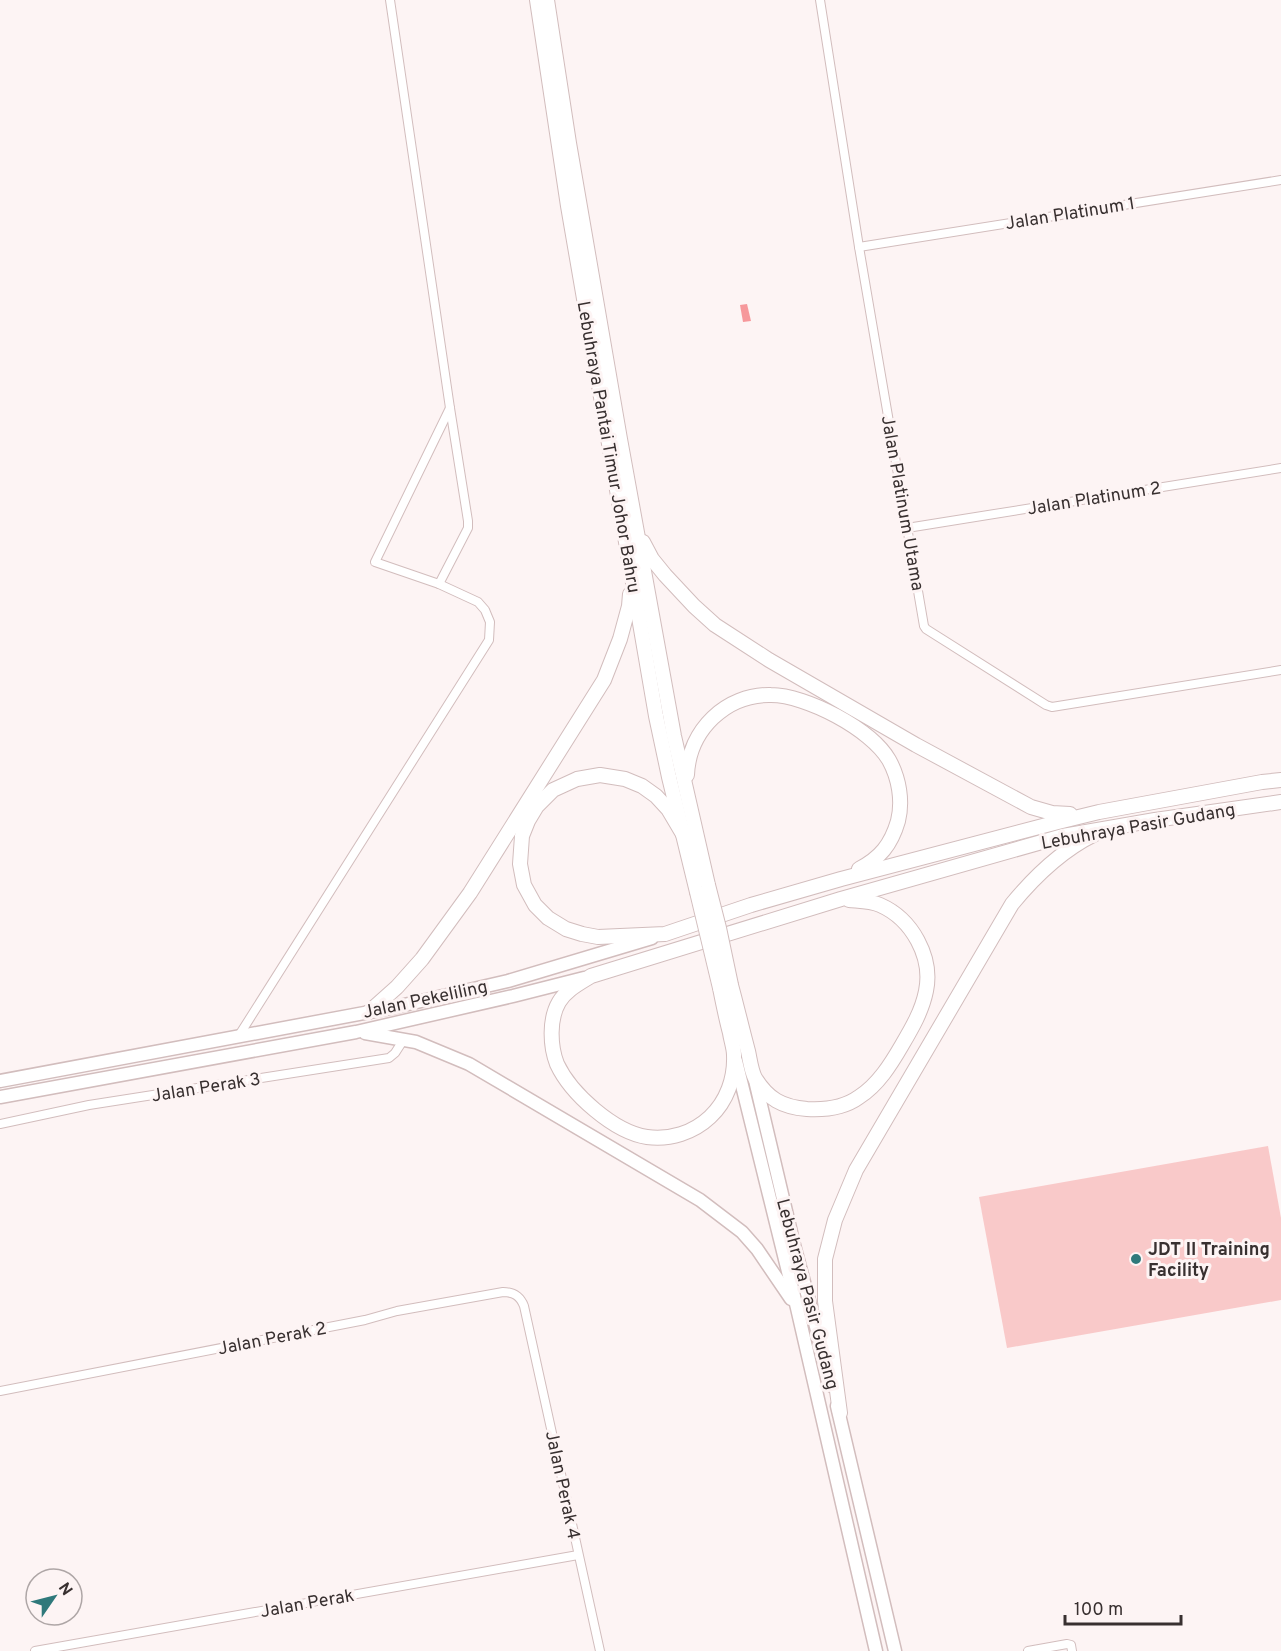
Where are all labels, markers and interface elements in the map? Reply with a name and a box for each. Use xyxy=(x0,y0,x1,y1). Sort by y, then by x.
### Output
street label: Jalan Platinum 1 xyxy=(1004,193,1137,236)
street label: Lebuhraya Pantai Timur Johor Bahru xyxy=(570,299,645,595)
street label: Jalan Platinum Utama xyxy=(875,414,928,593)
street label: Jalan Platinum 2 xyxy=(1026,478,1163,521)
street label: Lebuhraya Pasir Gudang xyxy=(1039,799,1237,856)
street label: Jalan Pekeliling xyxy=(361,976,490,1025)
street label: Jalan Perak 3 xyxy=(150,1069,262,1108)
street label: Lebuhraya Pasir Gudang xyxy=(770,1196,843,1392)
place label: JDT II Training Facility xyxy=(1148,1239,1270,1283)
marker: JDT II Training Facility xyxy=(1129,1252,1143,1266)
street label: Jalan Perak 2 xyxy=(216,1318,329,1361)
street label: Jalan Perak 4 xyxy=(539,1429,584,1542)
north arrow xyxy=(24,1567,84,1627)
text: N xyxy=(53,1579,76,1600)
street label: Jalan Perak xyxy=(258,1585,356,1624)
scale bar xyxy=(1065,1588,1180,1626)
text: 100 m xyxy=(1074,1599,1123,1622)

